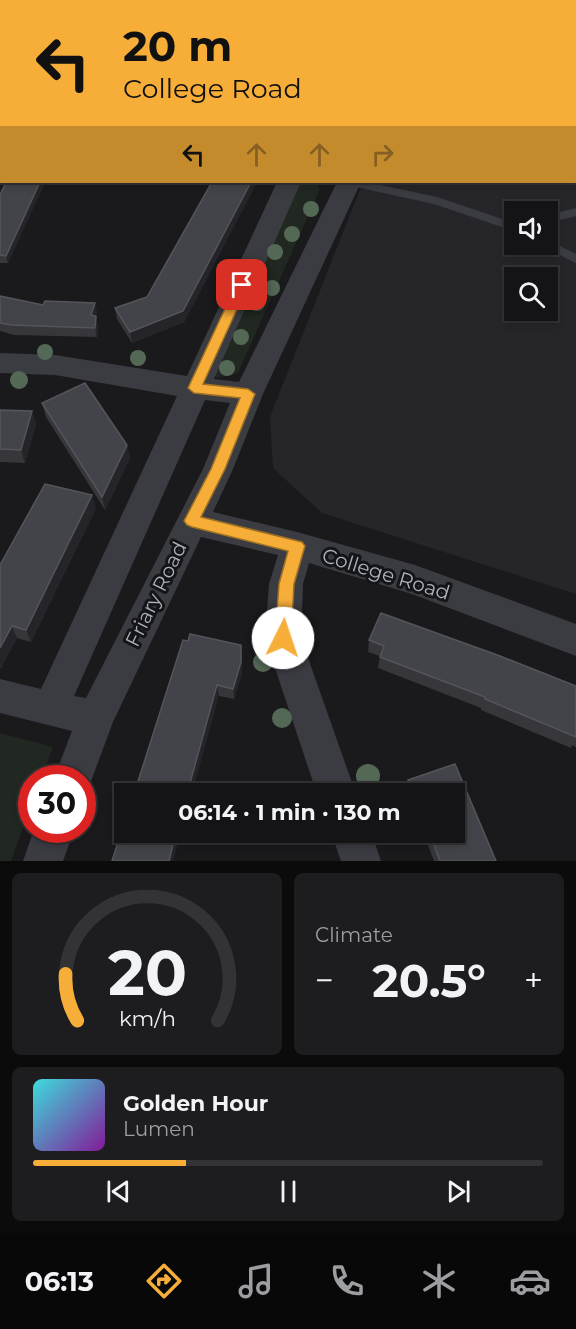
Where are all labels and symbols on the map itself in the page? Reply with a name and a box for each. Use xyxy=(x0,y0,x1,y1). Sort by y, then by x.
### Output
pin xyxy=(216,259,267,310)
street label: Friary Road xyxy=(120,538,192,650)
street label: College Road xyxy=(319,543,453,605)
position arrow xyxy=(251,606,315,670)
speed limit sign: 30 xyxy=(18,765,96,843)

